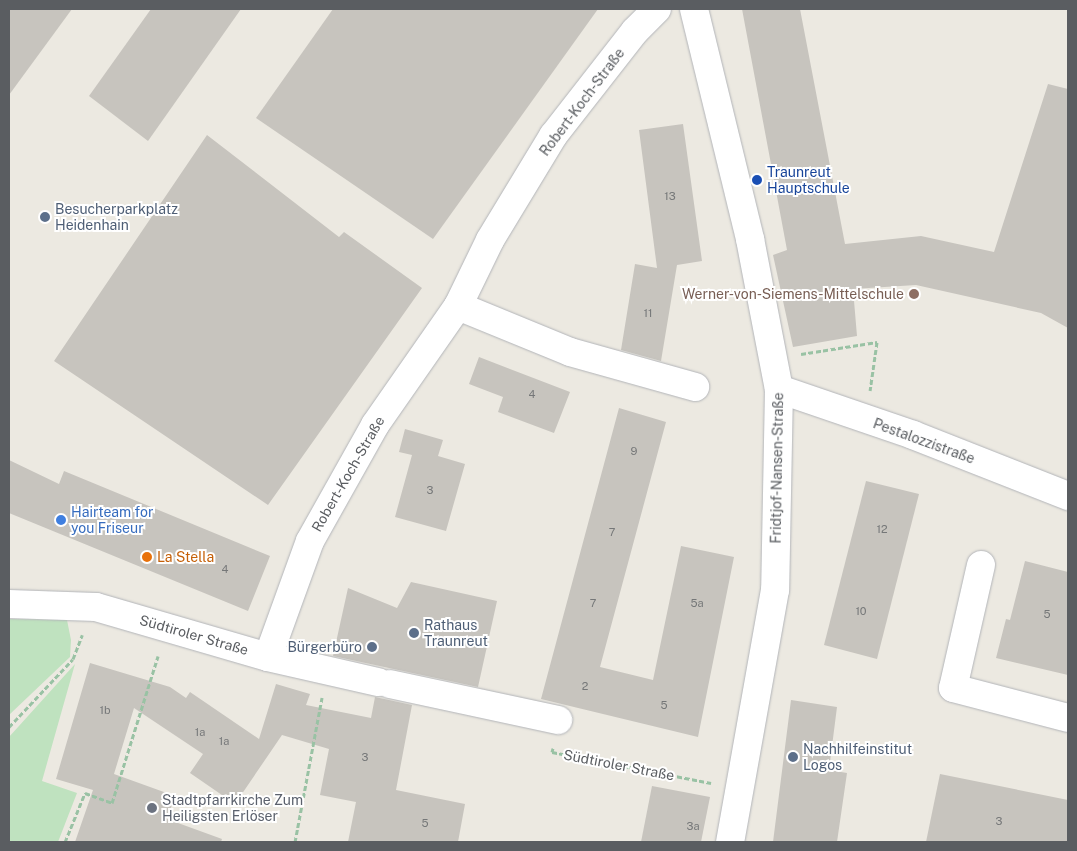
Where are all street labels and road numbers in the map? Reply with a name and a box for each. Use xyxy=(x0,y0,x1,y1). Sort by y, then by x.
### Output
street label: Robert-Koch-Straße xyxy=(536,45,628,159)
street label: Fridtjof-Nansen-Straße xyxy=(767,392,787,544)
street label: Robert-Koch-Straße xyxy=(308,413,388,535)
street label: Pestalozzistraße xyxy=(871,415,977,467)
street label: Südtiroler Straße xyxy=(138,611,250,659)
street label: Südtiroler Straße xyxy=(562,746,676,784)

